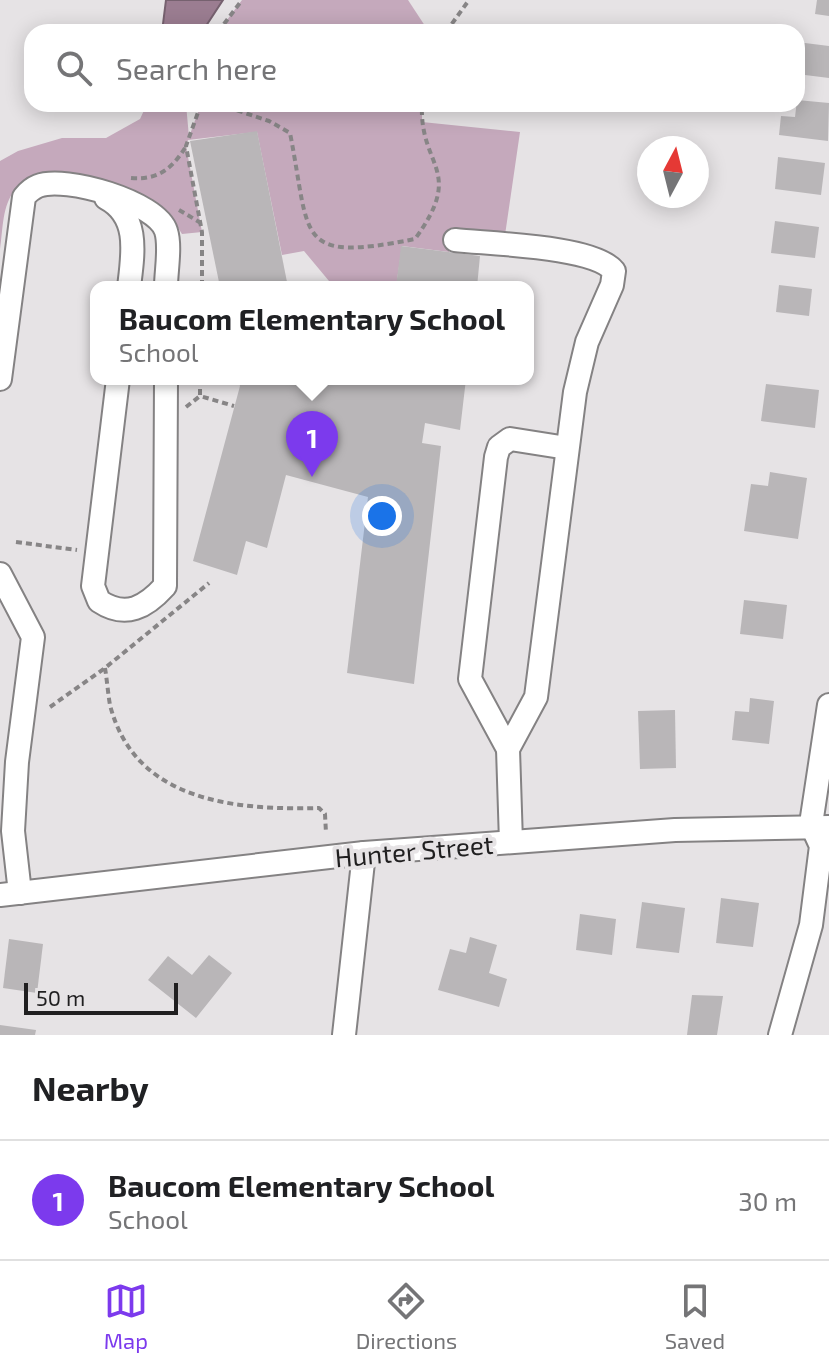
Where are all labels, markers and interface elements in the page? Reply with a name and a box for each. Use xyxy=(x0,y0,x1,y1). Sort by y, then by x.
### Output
search box xyxy=(24,24,805,112)
icon: search xyxy=(52,46,96,90)
text: Search here xyxy=(116,50,277,86)
north arrow xyxy=(637,136,709,208)
popup xyxy=(90,281,534,385)
text: Baucom Elementary School xyxy=(119,300,505,336)
text: School xyxy=(119,336,198,367)
pin: 1 xyxy=(286,411,338,477)
your location xyxy=(362,496,402,536)
street label: Hunter Street xyxy=(333,828,495,872)
scale bar xyxy=(24,979,178,1015)
text: 50 m xyxy=(36,984,85,1010)
text: Nearby xyxy=(32,1067,149,1108)
text: Baucom Elementary School xyxy=(108,1167,494,1203)
text: 1 xyxy=(52,1185,64,1216)
text: 30 m xyxy=(738,1185,797,1216)
text: School xyxy=(108,1203,188,1234)
tab: Map xyxy=(104,1279,148,1353)
tab: Directions xyxy=(356,1279,457,1353)
tab: Saved xyxy=(665,1279,725,1353)

